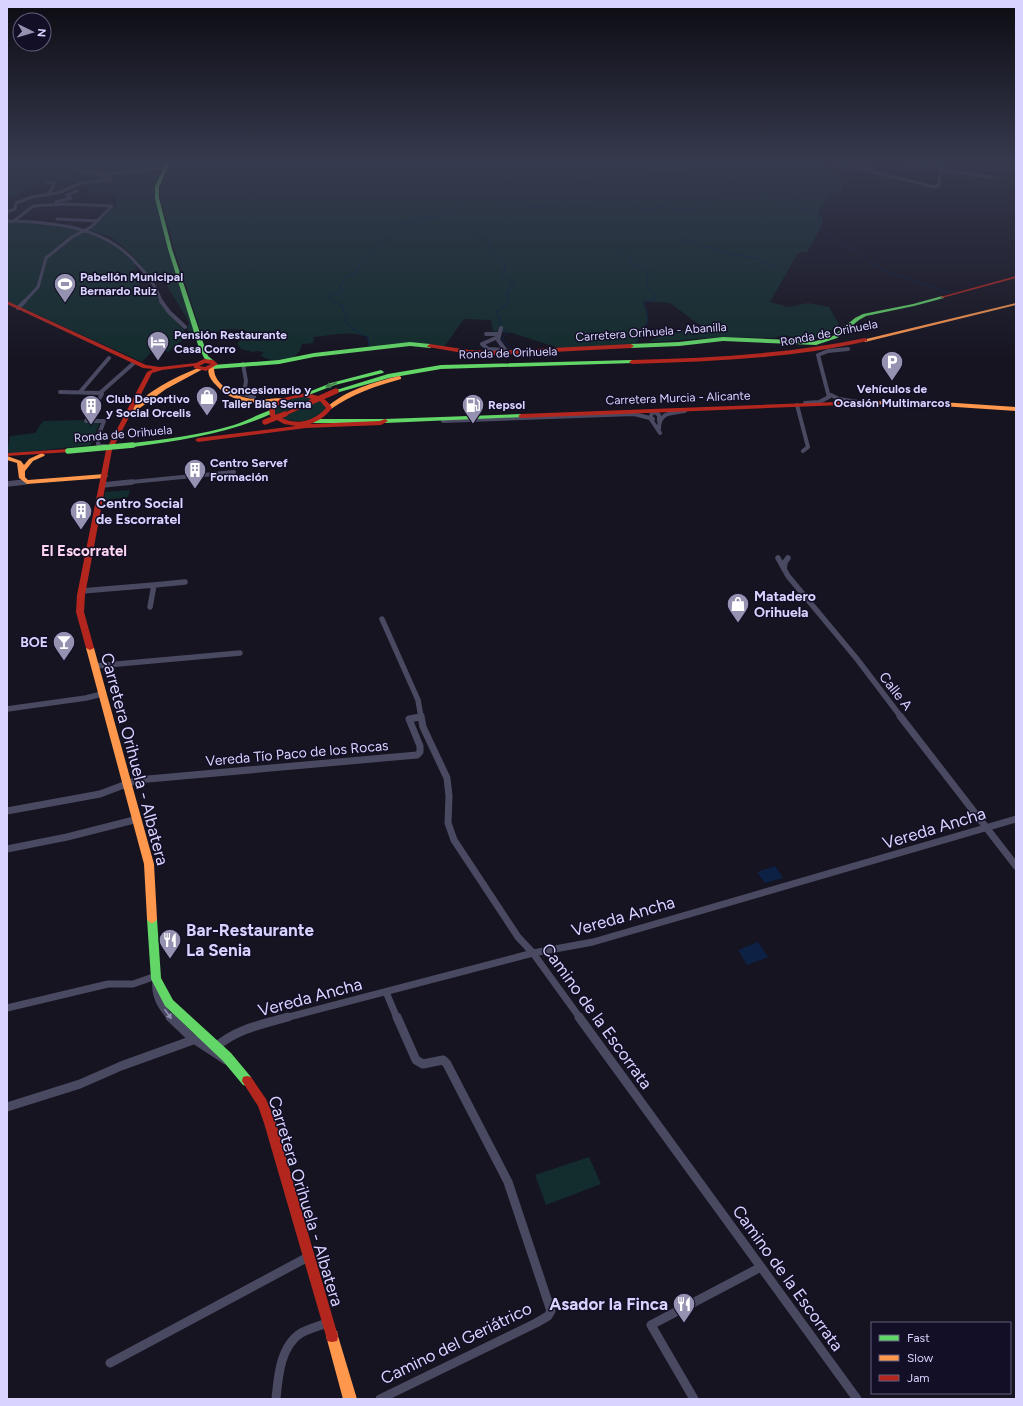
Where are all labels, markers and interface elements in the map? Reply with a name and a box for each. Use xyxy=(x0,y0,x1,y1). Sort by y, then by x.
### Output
north arrow xyxy=(12,12,52,52)
text: N xyxy=(35,28,48,38)
place label: Pabellón Municipal Bernardo Ruiz xyxy=(80,270,183,298)
sports icon: Pabellón Municipal Bernardo Ruiz xyxy=(52,271,78,304)
street label: Ronda de Orihuela xyxy=(779,317,879,349)
street label: Carretera Orihuela - Abanilla xyxy=(575,320,727,344)
place label: Pensión Restaurante Casa Corro xyxy=(174,328,287,356)
hotel icon: Pensión Restaurante Casa Corro xyxy=(145,329,171,362)
street label: Ronda de Orihuela xyxy=(458,344,558,362)
parking icon: Vehículos de Ocasión Multimarcos xyxy=(879,349,905,382)
place label: Vehículos de Ocasión Multimarcos xyxy=(834,382,951,410)
place label: Concesionario y Taller Blas Serna xyxy=(222,383,311,411)
one-way arrow xyxy=(324,383,336,389)
shop icon: Concesionario y Taller Blas Serna xyxy=(194,384,220,417)
street label: Carretera Murcia - Alicante xyxy=(605,388,751,408)
place label: Club Deportivo y Social Orcelis xyxy=(106,392,191,420)
fuel station icon: Repsol xyxy=(460,392,486,425)
building icon: Club Deportivo y Social Orcelis xyxy=(78,393,104,426)
place label: Repsol xyxy=(488,398,525,412)
street label: Ronda de Orihuela xyxy=(73,423,173,445)
place label: Centro Servef Formación xyxy=(210,456,288,484)
building icon: Centro Servef Formación xyxy=(182,457,208,490)
place label: Centro Social de Escorratel xyxy=(96,495,183,528)
building icon: Centro Social de Escorratel xyxy=(68,498,94,531)
district label: El Escorratel xyxy=(41,542,127,560)
place label: Matadero Orihuela xyxy=(754,588,816,621)
shop icon: Matadero Orihuela xyxy=(725,591,751,624)
bar icon: BOE xyxy=(51,629,77,662)
place label: BOE xyxy=(20,634,48,651)
street label: Carretera Orihuela - Albatera xyxy=(97,651,173,867)
street label: Calle A xyxy=(875,669,916,714)
street label: Vereda Tío Paco de los Rocas xyxy=(205,737,389,770)
street label: Vereda Ancha xyxy=(880,803,988,853)
street label: Vereda Ancha xyxy=(569,892,677,940)
place label: Bar-Restaurante La Senia xyxy=(186,920,314,960)
restaurant icon: Bar-Restaurante La Senia xyxy=(157,927,183,960)
street label: Camino de la Escorrata xyxy=(537,939,657,1093)
street label: Vereda Ancha xyxy=(256,974,364,1020)
one-way arrow xyxy=(164,1008,172,1019)
street label: Carretera Orihuela - Albatera xyxy=(264,1093,348,1309)
street label: Camino de la Escorrata xyxy=(728,1201,848,1355)
restaurant icon: Asador la Finca xyxy=(671,1291,697,1324)
place label: Asador la Finca xyxy=(549,1294,668,1314)
street label: Camino del Geriátrico xyxy=(377,1298,535,1388)
legend xyxy=(871,1322,1011,1394)
text: Fast xyxy=(907,1331,930,1345)
text: Slow xyxy=(907,1351,934,1365)
text: Jam xyxy=(907,1371,930,1385)

